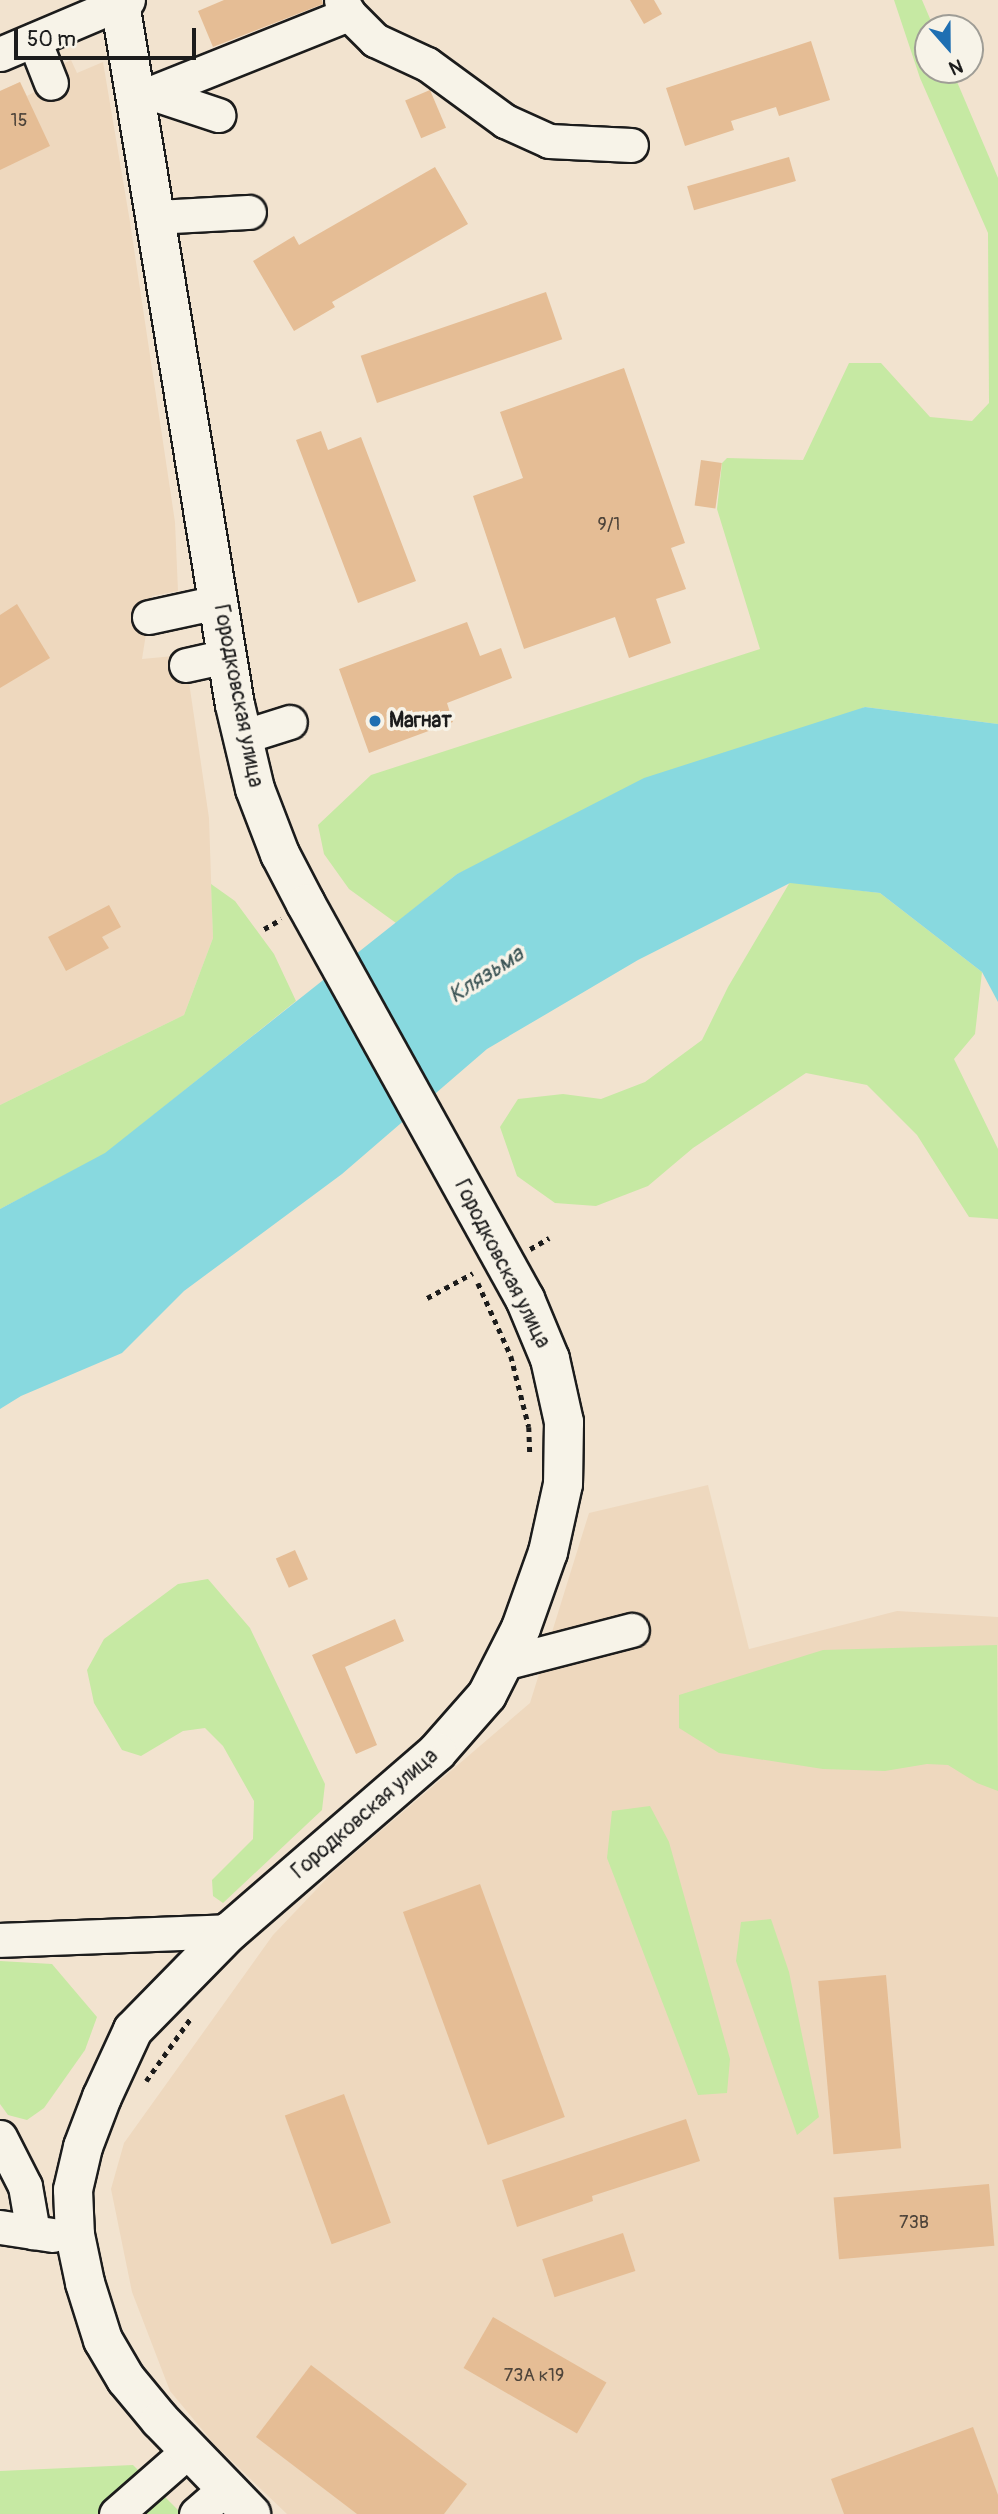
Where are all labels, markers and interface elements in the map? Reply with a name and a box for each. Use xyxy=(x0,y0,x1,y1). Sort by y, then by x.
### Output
scale bar xyxy=(18,14,200,58)
north arrow xyxy=(914,14,984,84)
text: 50 m xyxy=(27,26,76,53)
text: N xyxy=(946,53,966,80)
house number: 15 xyxy=(11,110,27,132)
house number: 9/1 xyxy=(598,514,620,536)
street label: Городковская улица xyxy=(208,603,268,789)
place label: Магнат xyxy=(389,708,452,734)
marker: Магнат xyxy=(367,713,383,729)
water label: Клязьма xyxy=(443,941,529,1009)
street label: Городковская улица xyxy=(449,1176,555,1352)
street label: Городковская улица xyxy=(287,1744,443,1884)
house number: 73В xyxy=(899,2212,929,2234)
house number: 73А к19 xyxy=(504,2365,564,2387)

